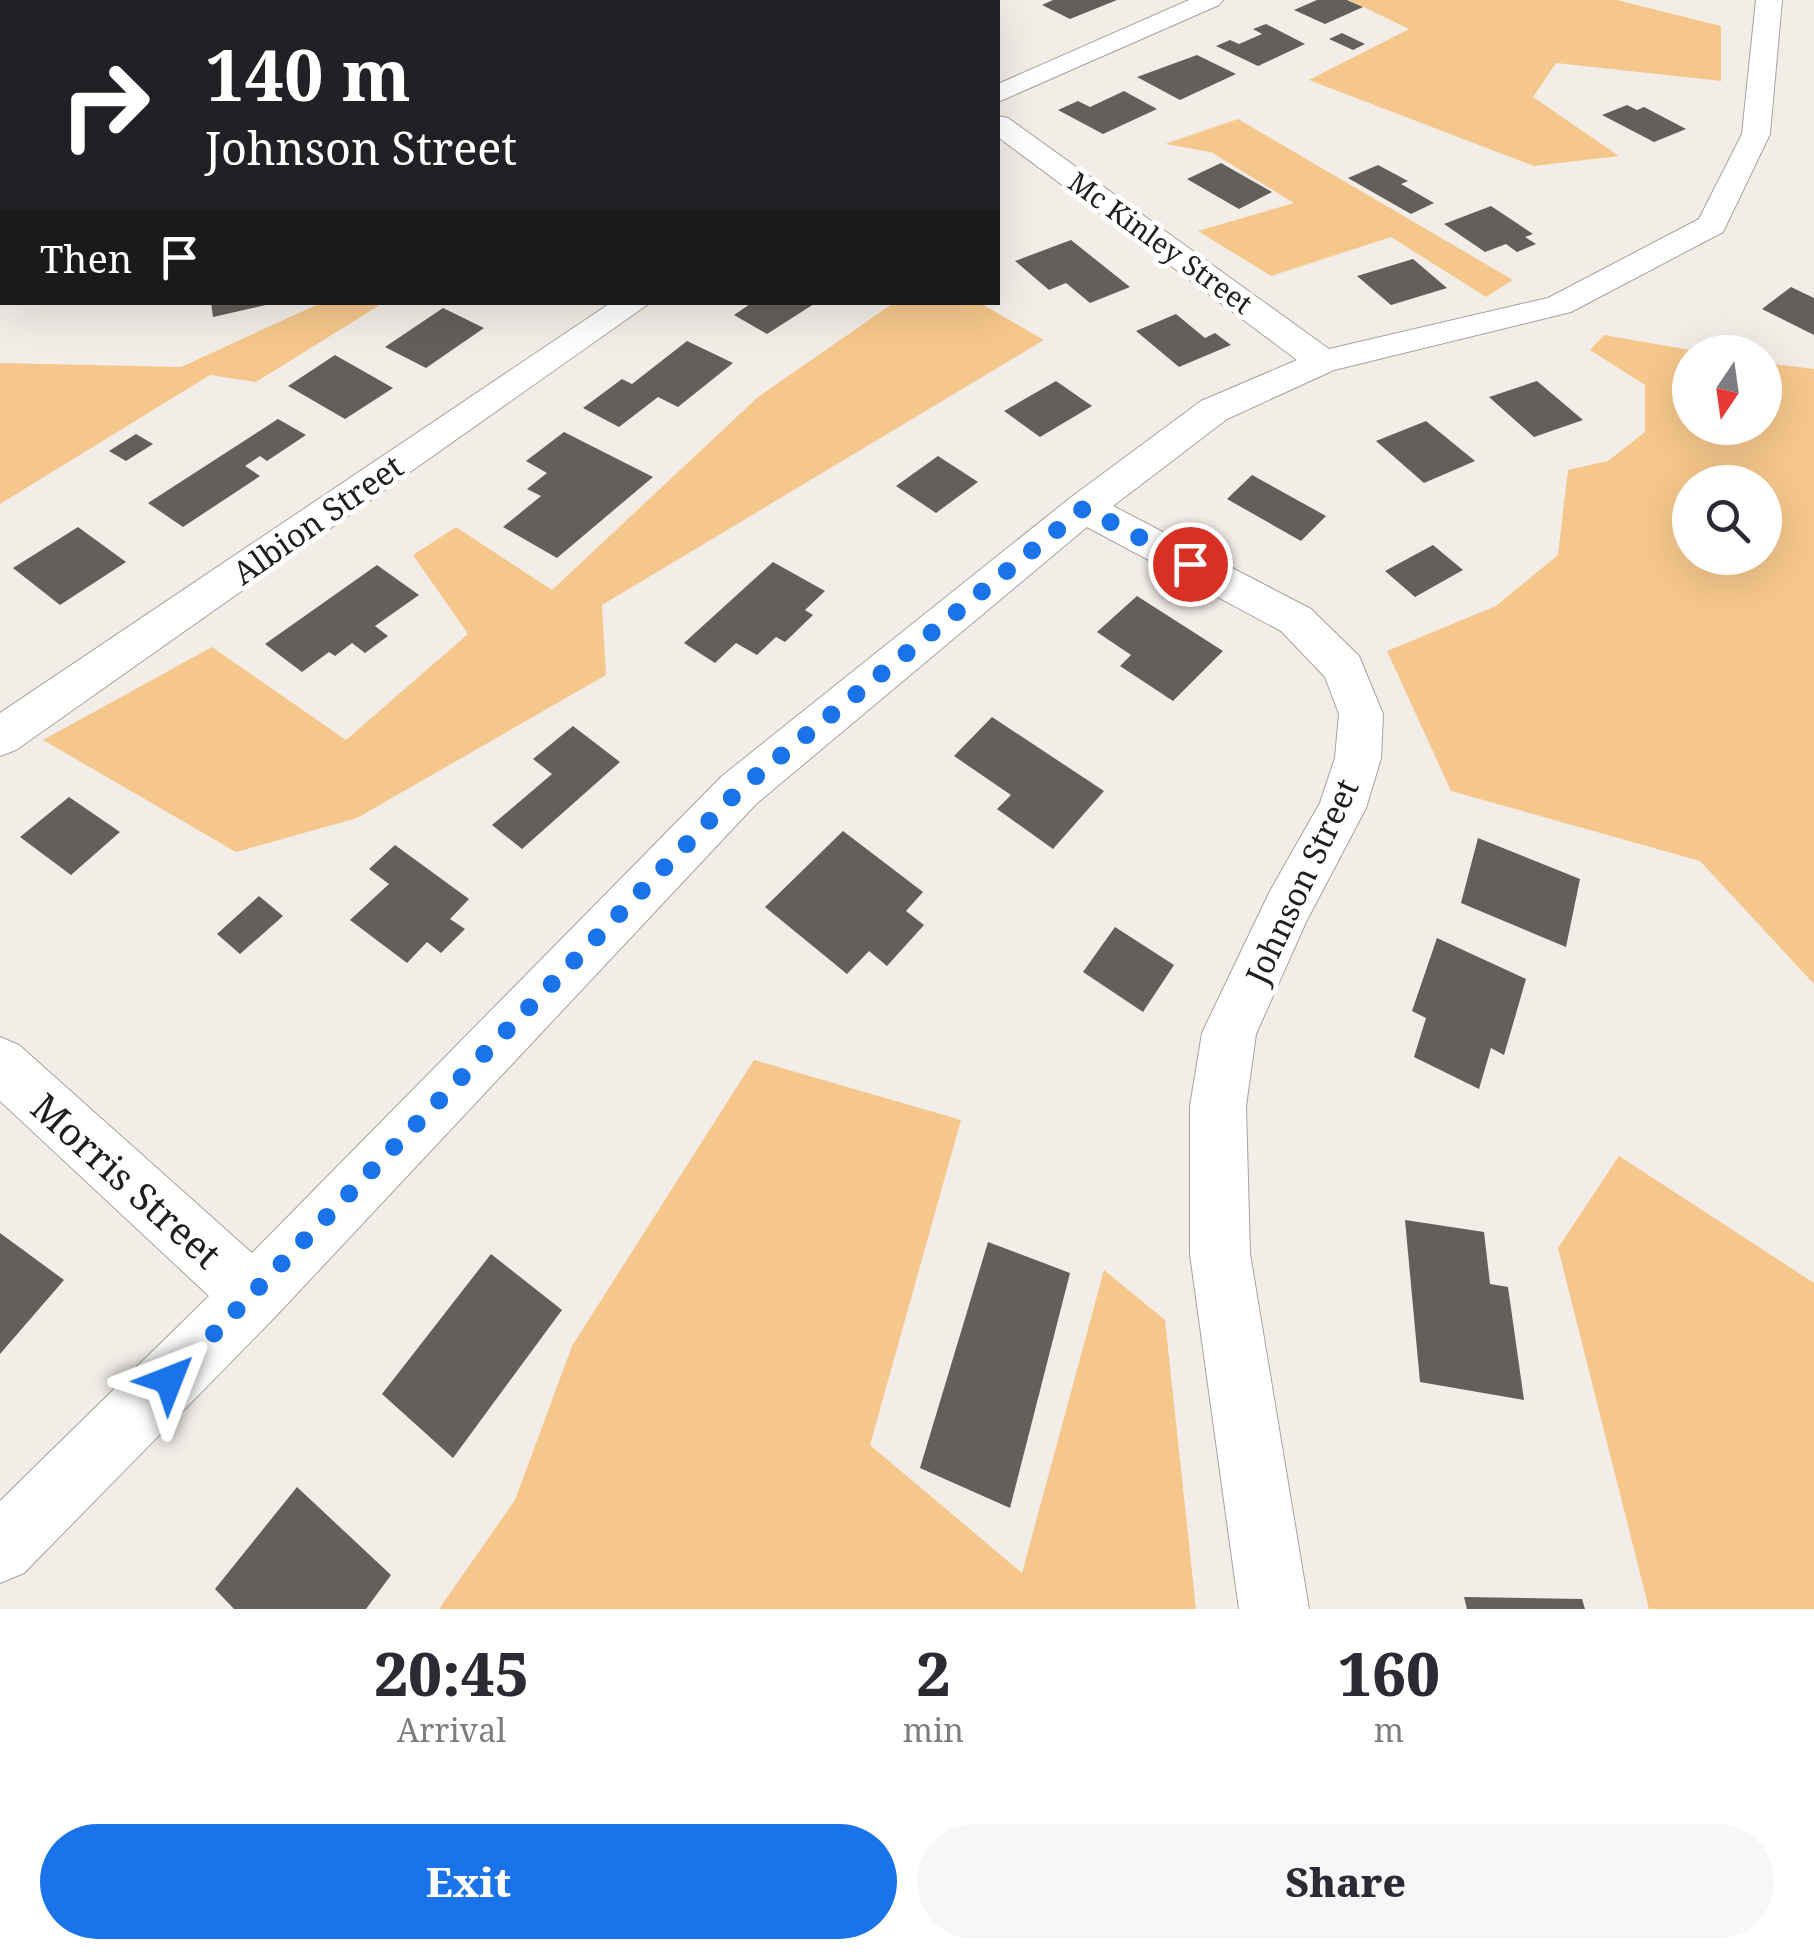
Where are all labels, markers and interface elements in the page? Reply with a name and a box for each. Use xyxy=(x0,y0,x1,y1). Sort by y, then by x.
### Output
text: 140 m xyxy=(205,26,411,122)
icon: right xyxy=(40,40,170,170)
text: Johnson Street xyxy=(205,117,517,178)
street label: Mc Kinley Street xyxy=(1061,162,1261,322)
icon: arrive xyxy=(152,230,207,285)
text: Then xyxy=(40,232,132,284)
north arrow xyxy=(1672,335,1782,445)
map controls xyxy=(1672,335,1782,575)
street label: Albion Street xyxy=(223,444,411,594)
button: search xyxy=(1672,465,1782,575)
pin xyxy=(1148,522,1233,607)
icon: arrive xyxy=(1163,537,1218,592)
street label: Johnson Street xyxy=(1234,771,1367,992)
street label: Morris Street xyxy=(21,1081,233,1279)
position arrow xyxy=(117,1328,221,1432)
text: 20:45 xyxy=(374,1632,529,1714)
text: 2 xyxy=(916,1632,950,1714)
text: 160 xyxy=(1338,1632,1440,1714)
text: Arrival xyxy=(397,1708,506,1751)
text: min xyxy=(903,1708,964,1751)
text: m xyxy=(1374,1708,1404,1751)
button: Exit xyxy=(40,1824,897,1939)
button: Share xyxy=(917,1824,1774,1939)

